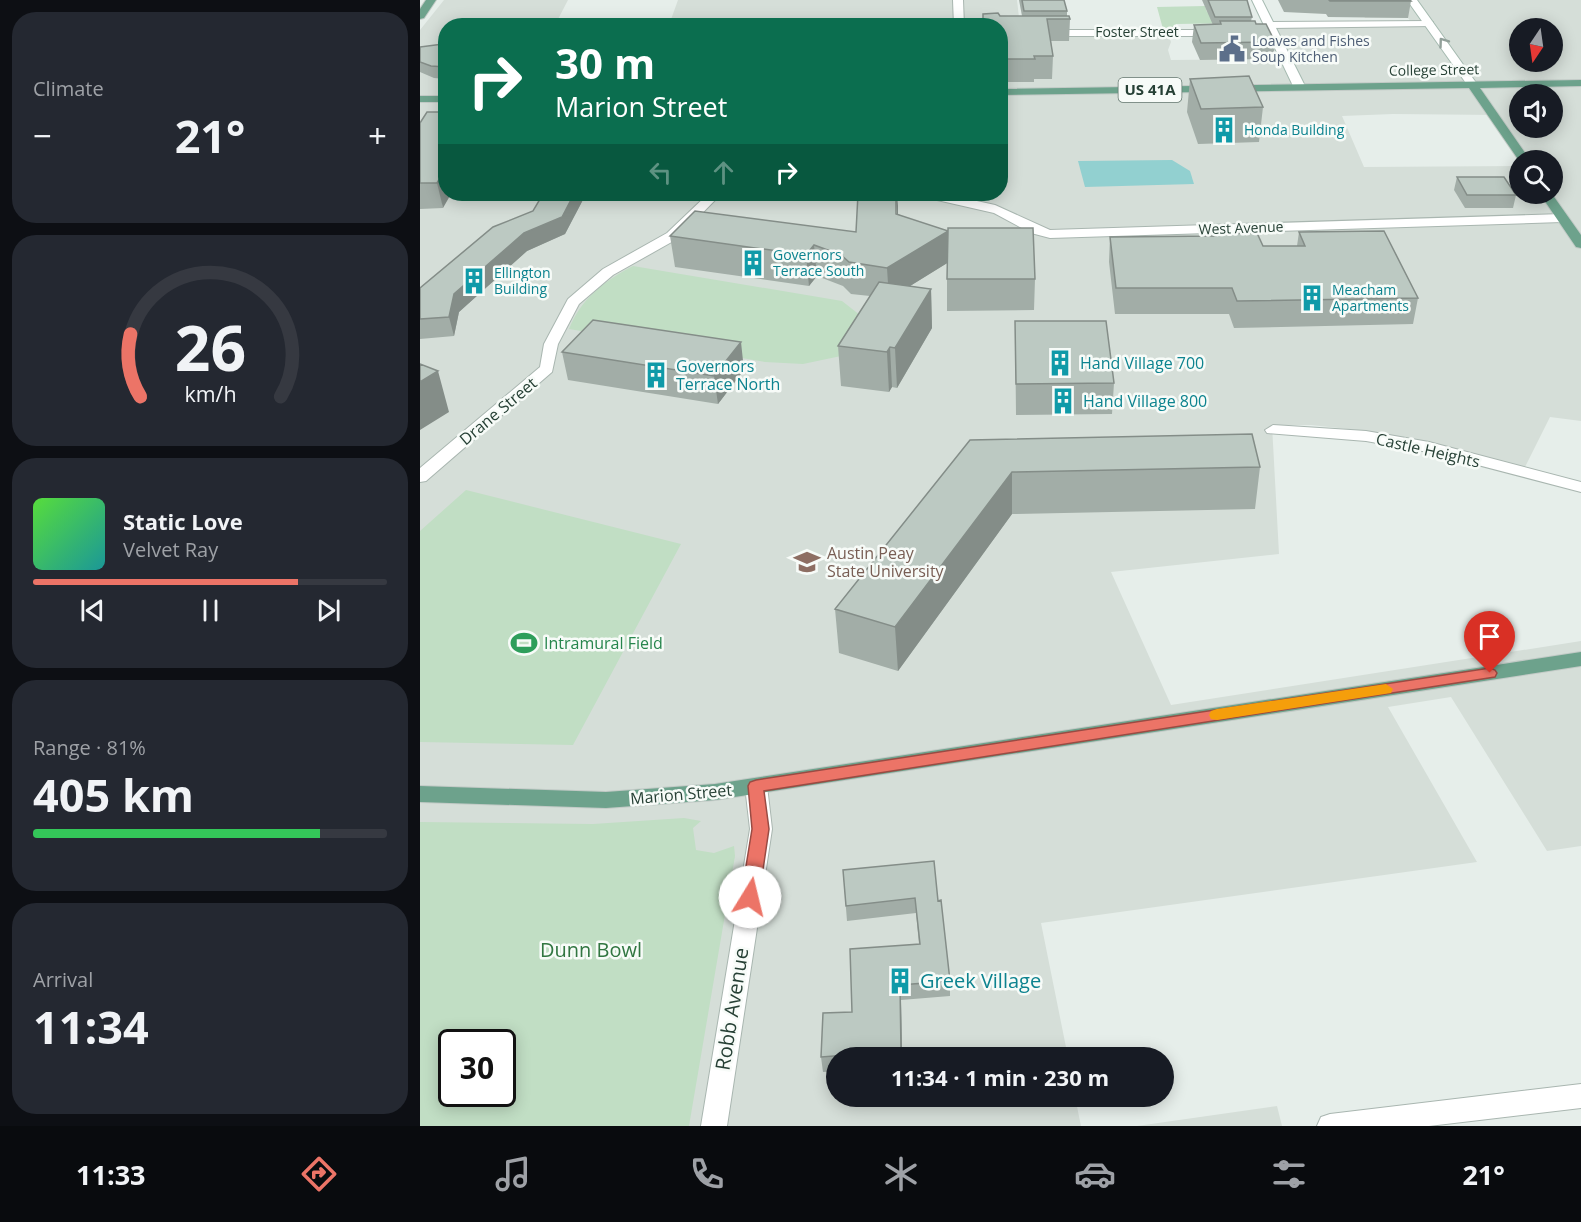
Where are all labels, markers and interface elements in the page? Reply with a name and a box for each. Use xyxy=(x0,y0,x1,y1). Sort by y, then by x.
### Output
north arrow xyxy=(1509,18,1563,72)
map controls xyxy=(1509,18,1563,204)
street label: Foster Street xyxy=(1095,22,1179,41)
place label: Loaves and Fishes Soup Kitchen xyxy=(1252,31,1370,66)
text: 30 m xyxy=(555,34,655,91)
public building icon: Loaves and Fishes Soup Kitchen xyxy=(1217,34,1247,64)
one-way arrow xyxy=(1439,37,1450,48)
icon: right xyxy=(456,42,534,120)
street label: College Street xyxy=(1389,59,1479,80)
text: Climate xyxy=(33,75,104,102)
road number: US 41A xyxy=(1118,78,1182,102)
button: sound xyxy=(1509,84,1563,138)
text: Marion Street xyxy=(555,88,727,125)
text: 21° xyxy=(175,105,245,166)
text: − xyxy=(33,113,52,158)
text: + xyxy=(368,113,387,158)
building icon: Honda Building xyxy=(1209,115,1239,145)
place label: Honda Building xyxy=(1244,120,1345,139)
button: search xyxy=(1509,150,1563,204)
icon: left xyxy=(644,156,677,189)
icon: ahead xyxy=(707,156,740,189)
icon: right xyxy=(770,156,803,189)
street label: West Avenue xyxy=(1198,217,1284,238)
place label: Governors Terrace South xyxy=(773,245,864,280)
building icon: Governors Terrace South xyxy=(738,248,768,278)
place label: Ellington Building xyxy=(494,263,551,298)
building icon: Ellington Building xyxy=(459,266,489,296)
place label: Meacham Apartments xyxy=(1332,280,1409,315)
building icon: Meacham Apartments xyxy=(1297,283,1327,313)
text: 26 xyxy=(174,304,246,389)
building icon: Hand Village 700 xyxy=(1045,348,1075,378)
place label: Hand Village 700 xyxy=(1080,352,1204,374)
place label: Governors Terrace North xyxy=(676,355,780,395)
building icon: Governors Terrace North xyxy=(641,360,671,390)
street label: Drane Street xyxy=(455,372,542,450)
text: km/h xyxy=(184,380,236,409)
building icon: Hand Village 800 xyxy=(1048,386,1078,416)
place label: Hand Village 800 xyxy=(1083,390,1207,412)
street label: Castle Heights xyxy=(1374,427,1482,473)
text: Static Love xyxy=(123,506,243,536)
text: Velvet Ray xyxy=(123,536,218,563)
place label: Austin Peay State University xyxy=(827,542,945,582)
school or university icon: Austin Peay State University xyxy=(792,547,822,577)
icon: previous xyxy=(76,594,109,627)
icon: pause xyxy=(194,594,227,627)
icon: next xyxy=(312,594,345,627)
pin xyxy=(1464,611,1515,673)
icon: arrive xyxy=(1473,620,1506,653)
sports icon: Intramural Field xyxy=(509,628,539,658)
place label: Intramural Field xyxy=(544,632,663,654)
text: Range · 81% xyxy=(33,734,146,761)
text: 405 km xyxy=(33,764,194,825)
street label: Marion Street xyxy=(629,779,733,809)
position arrow xyxy=(718,865,782,929)
park label: Dunn Bowl xyxy=(540,936,642,963)
street label: Robb Avenue xyxy=(708,946,755,1072)
text: Arrival xyxy=(33,966,93,993)
building icon: Greek Village xyxy=(885,966,915,996)
place label: Greek Village xyxy=(920,967,1041,994)
text: 11:34 xyxy=(33,996,149,1057)
speed limit sign: 30 xyxy=(438,1029,516,1107)
text: 11:34 · 1 min · 230 m xyxy=(891,1062,1109,1092)
icon: directions xyxy=(298,1153,340,1195)
icon: music xyxy=(492,1153,534,1195)
icon: phone xyxy=(686,1153,728,1195)
icon: climate xyxy=(880,1153,922,1195)
icon: car xyxy=(1074,1153,1116,1195)
icon: filters xyxy=(1268,1153,1310,1195)
text: 11:33 xyxy=(76,1156,146,1193)
text: 21° xyxy=(1462,1156,1505,1193)

